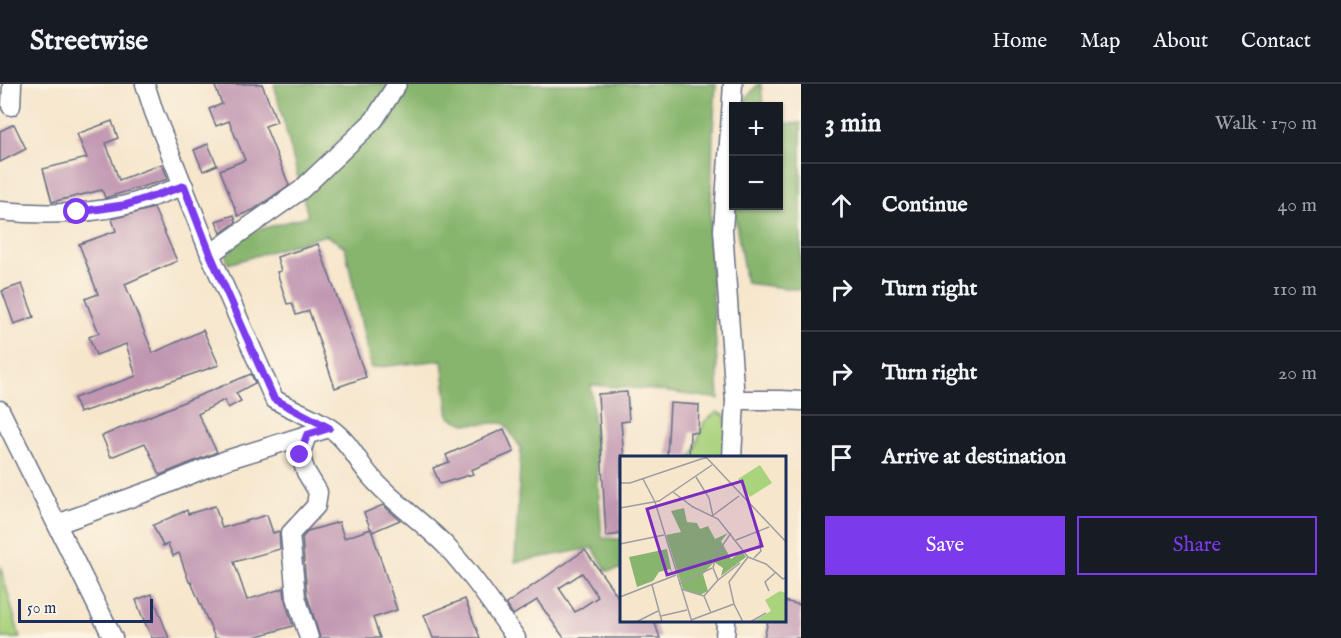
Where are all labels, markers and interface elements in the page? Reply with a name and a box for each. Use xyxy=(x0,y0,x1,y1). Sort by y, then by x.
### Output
text: Streetwise xyxy=(30,24,148,59)
text: Home xyxy=(992,28,1047,55)
text: Map xyxy=(1080,28,1120,55)
text: About xyxy=(1153,28,1208,55)
text: Contact xyxy=(1241,28,1311,55)
map controls xyxy=(729,102,783,210)
button: + xyxy=(729,102,783,156)
text: 3 min xyxy=(825,107,881,140)
text: Walk · 170 m xyxy=(1215,111,1317,136)
button: − xyxy=(729,156,783,210)
icon: ahead xyxy=(825,189,858,222)
text: Continue xyxy=(882,191,968,219)
text: 40 m xyxy=(1278,193,1317,218)
route start xyxy=(63,198,89,224)
icon: right xyxy=(825,273,858,306)
text: Turn right xyxy=(882,275,977,303)
text: 110 m xyxy=(1273,277,1317,302)
icon: right xyxy=(825,357,858,390)
text: Turn right xyxy=(882,359,977,387)
text: 20 m xyxy=(1278,361,1317,386)
route end xyxy=(286,441,312,467)
icon: arrive xyxy=(825,441,858,474)
text: Arrive at destination xyxy=(882,443,1066,471)
inset map xyxy=(620,456,786,623)
button: Save xyxy=(825,516,1065,575)
button: Share xyxy=(1077,516,1317,575)
scale bar xyxy=(18,596,153,624)
text: 50 m xyxy=(27,599,56,619)

